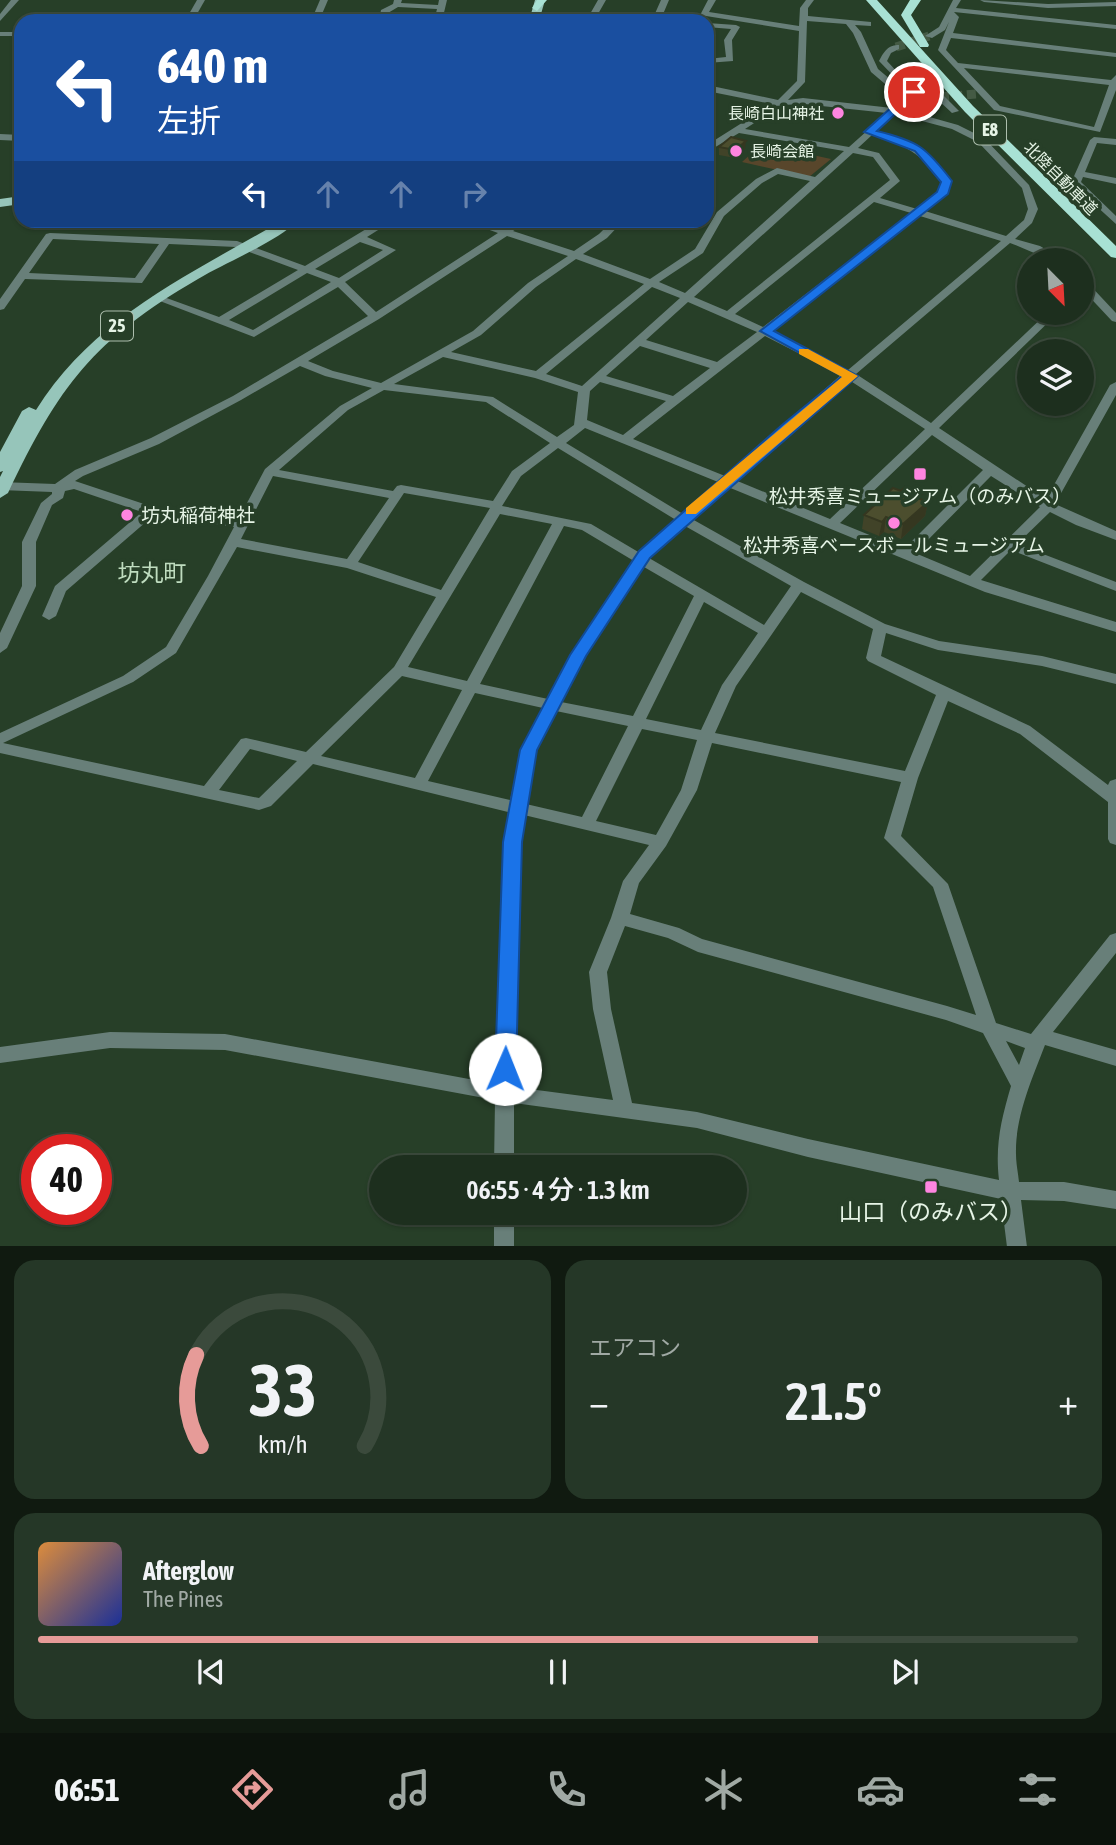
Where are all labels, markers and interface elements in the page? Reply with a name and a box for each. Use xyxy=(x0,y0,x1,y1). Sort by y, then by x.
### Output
text: 640 m xyxy=(157,37,268,93)
icon: left xyxy=(42,42,133,133)
pin xyxy=(884,62,944,122)
icon: arrive xyxy=(895,73,933,111)
text: 左折 xyxy=(157,102,221,139)
place label: 長崎白山神社 xyxy=(728,104,824,122)
marker: 長崎白山神社 xyxy=(830,105,846,121)
road number: E8 xyxy=(974,116,1006,145)
street label: 北陸自動車道 xyxy=(1021,138,1101,218)
place label: 長崎会館 xyxy=(750,142,814,160)
marker: 長崎会館 xyxy=(728,143,744,159)
icon: left xyxy=(236,175,274,213)
icon: ahead xyxy=(309,175,347,213)
icon: ahead xyxy=(382,175,420,213)
icon: right xyxy=(455,175,493,213)
north arrow xyxy=(1017,248,1094,326)
map controls xyxy=(1017,248,1094,416)
road number: 25 xyxy=(101,312,133,340)
button: layers xyxy=(1017,339,1094,416)
marker: 松井秀喜ミュージアム（のみバス） xyxy=(912,466,928,482)
place label: 松井秀喜ミュージアム（のみバス） xyxy=(769,485,1071,507)
place label: 坊丸稲荷神社 xyxy=(141,504,255,526)
marker: 坊丸稲荷神社 xyxy=(119,507,135,523)
marker: 松井秀喜ベースボールミュージアム xyxy=(886,515,902,531)
place label: 松井秀喜ベースボールミュージアム xyxy=(743,534,1045,556)
district label: 坊丸町 xyxy=(118,560,187,586)
position arrow xyxy=(468,1032,542,1106)
speed limit sign: 40 xyxy=(21,1134,112,1225)
text: 06:55 · 4 分 · 1.3 km xyxy=(466,1175,650,1205)
marker: 山口（のみバス） xyxy=(923,1179,939,1195)
place label: 山口（のみバス） xyxy=(839,1199,1023,1225)
text: エアコン xyxy=(589,1335,681,1361)
text: 33 xyxy=(248,1348,317,1431)
text: 21.5° xyxy=(785,1371,882,1431)
text: − xyxy=(589,1380,609,1423)
text: + xyxy=(1058,1380,1078,1423)
text: km/h xyxy=(258,1429,307,1457)
text: Afterglow xyxy=(143,1556,234,1586)
text: The Pines xyxy=(143,1586,223,1612)
icon: previous xyxy=(192,1653,230,1691)
icon: pause xyxy=(539,1653,577,1691)
icon: next xyxy=(886,1653,924,1691)
icon: directions xyxy=(228,1765,277,1814)
icon: music xyxy=(385,1765,434,1814)
icon: phone xyxy=(542,1765,591,1814)
icon: climate xyxy=(699,1765,748,1814)
icon: car xyxy=(856,1765,905,1814)
icon: filters xyxy=(1013,1765,1062,1814)
text: 06:51 xyxy=(54,1771,120,1808)

